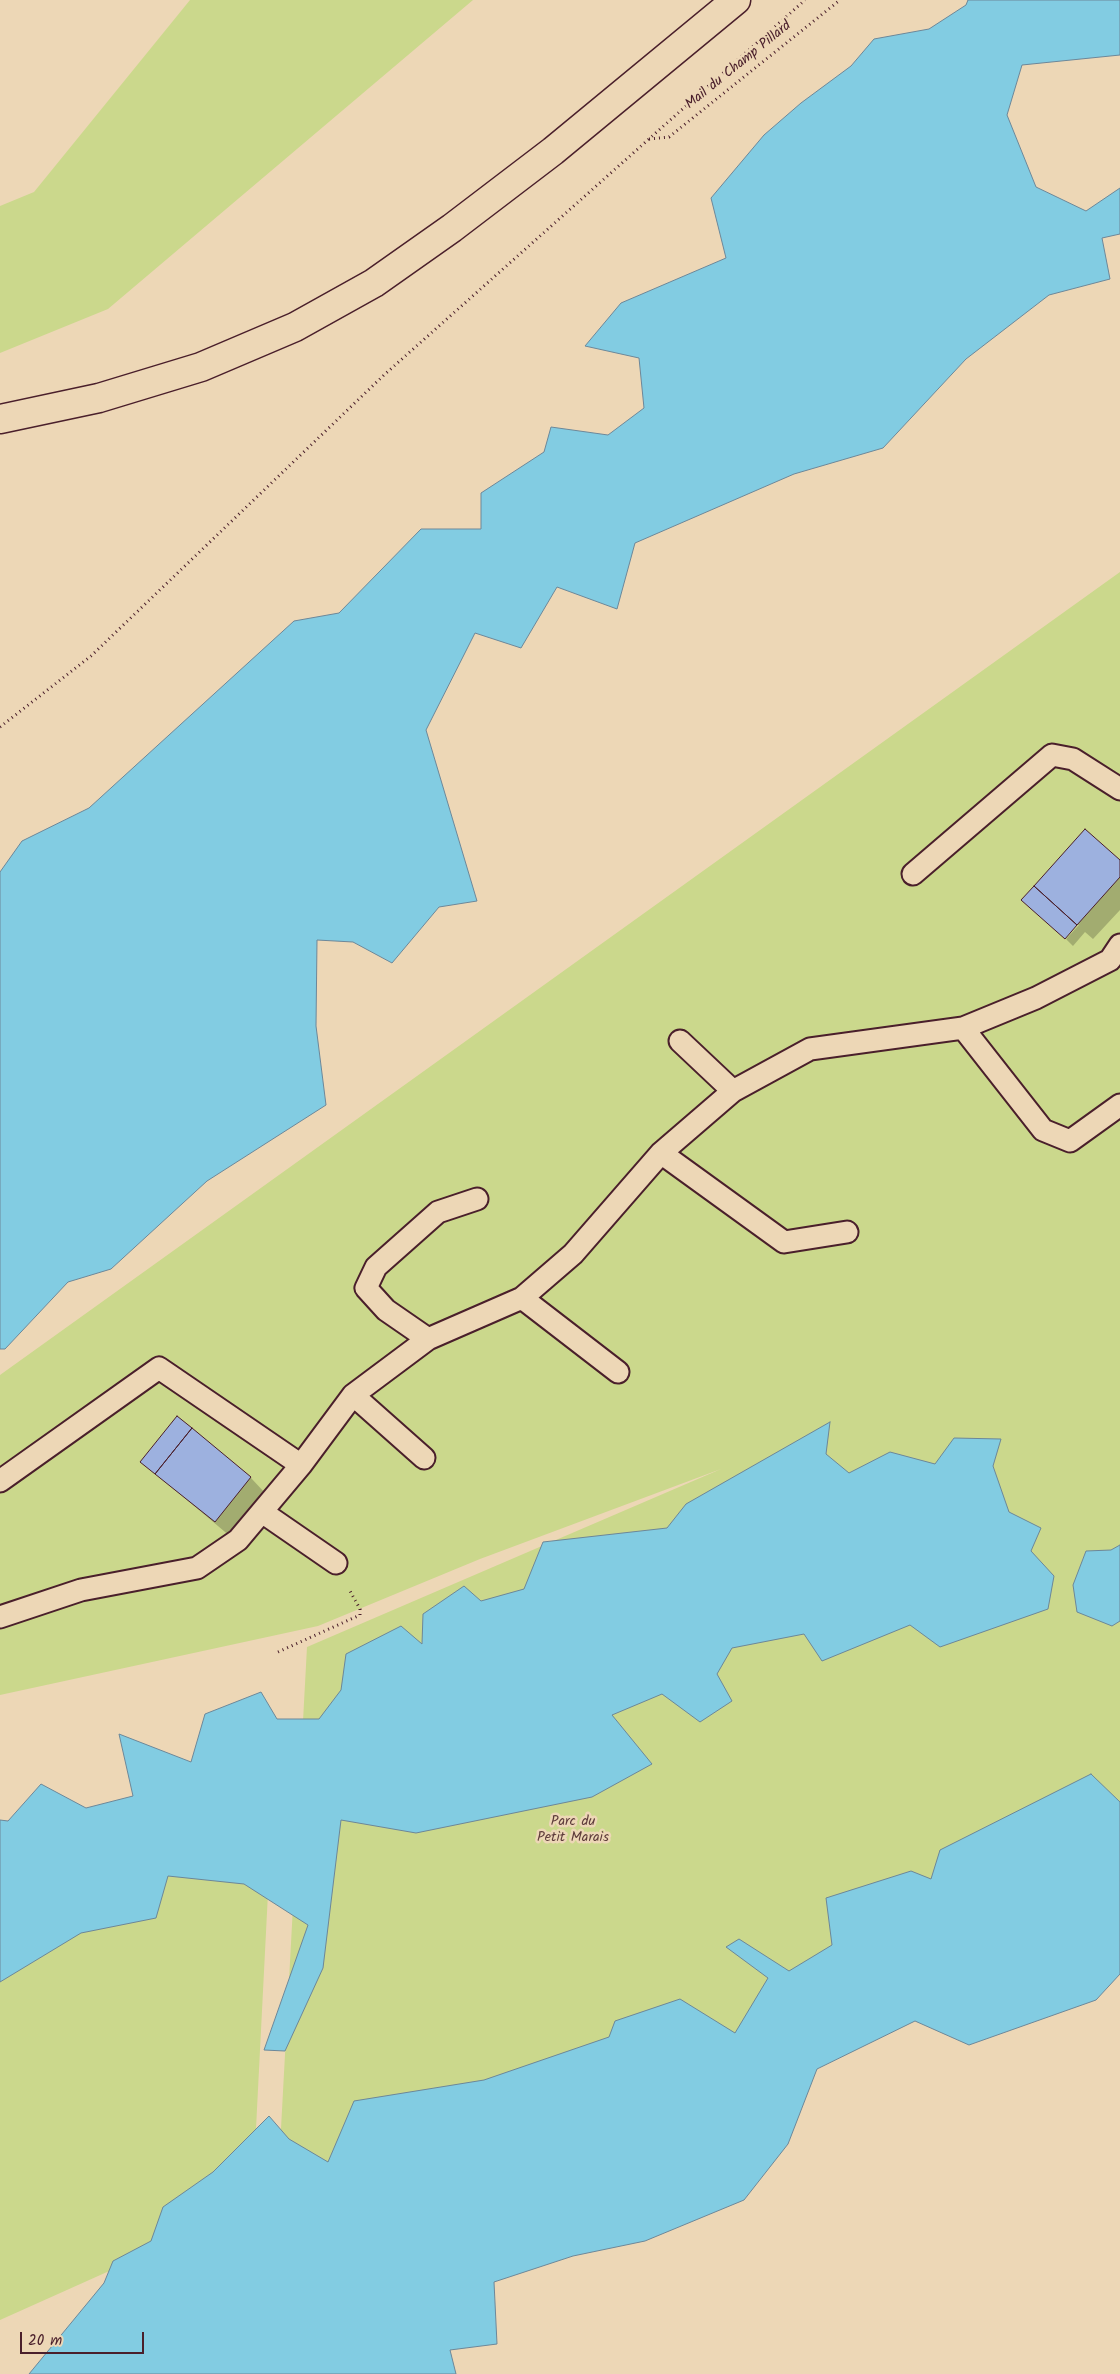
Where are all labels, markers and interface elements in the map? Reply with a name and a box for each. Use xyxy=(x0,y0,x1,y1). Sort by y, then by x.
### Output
street label: Mail du Champ Pillard xyxy=(683,18,795,114)
park label: Parc du Petit Marais xyxy=(537,1815,609,1848)
scale bar xyxy=(22,2322,146,2354)
text: 20 m xyxy=(28,2329,62,2353)

